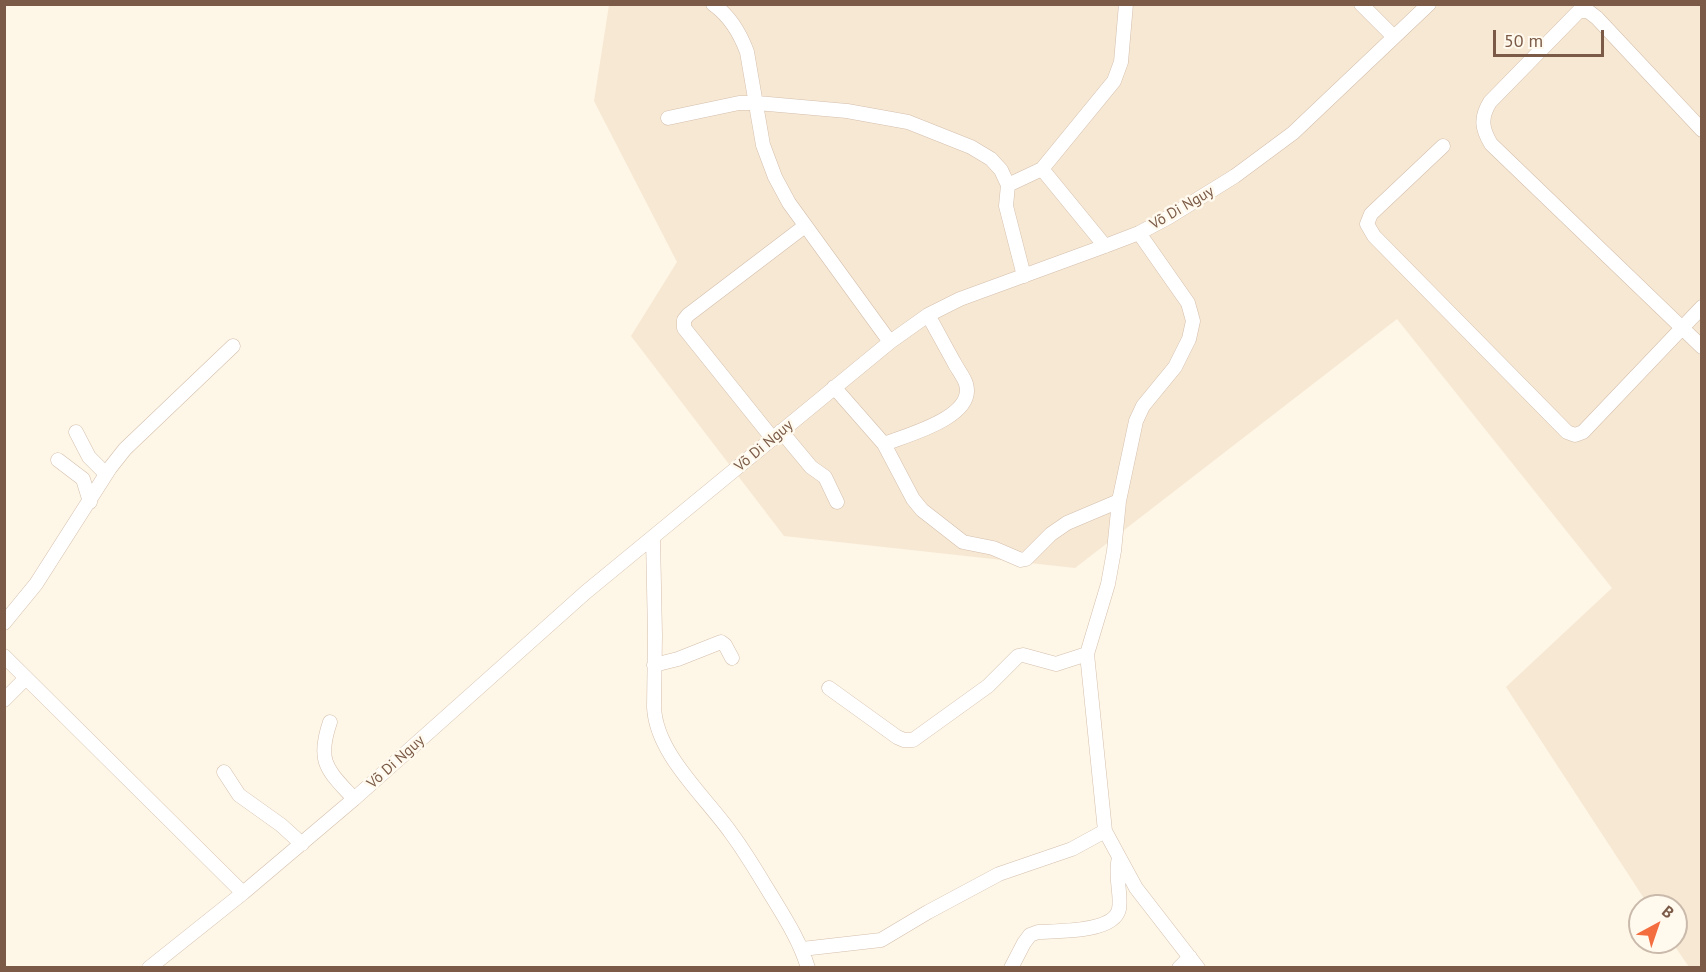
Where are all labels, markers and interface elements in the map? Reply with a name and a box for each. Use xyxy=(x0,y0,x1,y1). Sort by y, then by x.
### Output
scale bar xyxy=(1496,18,1607,56)
text: 50 m xyxy=(1504,29,1543,52)
street label: Võ Di Nguy xyxy=(1147,182,1217,234)
street label: Võ Di Nguy xyxy=(731,416,797,476)
street label: Võ Di Nguy xyxy=(364,732,428,792)
north arrow xyxy=(1628,894,1688,954)
text: B xyxy=(1658,901,1678,922)

